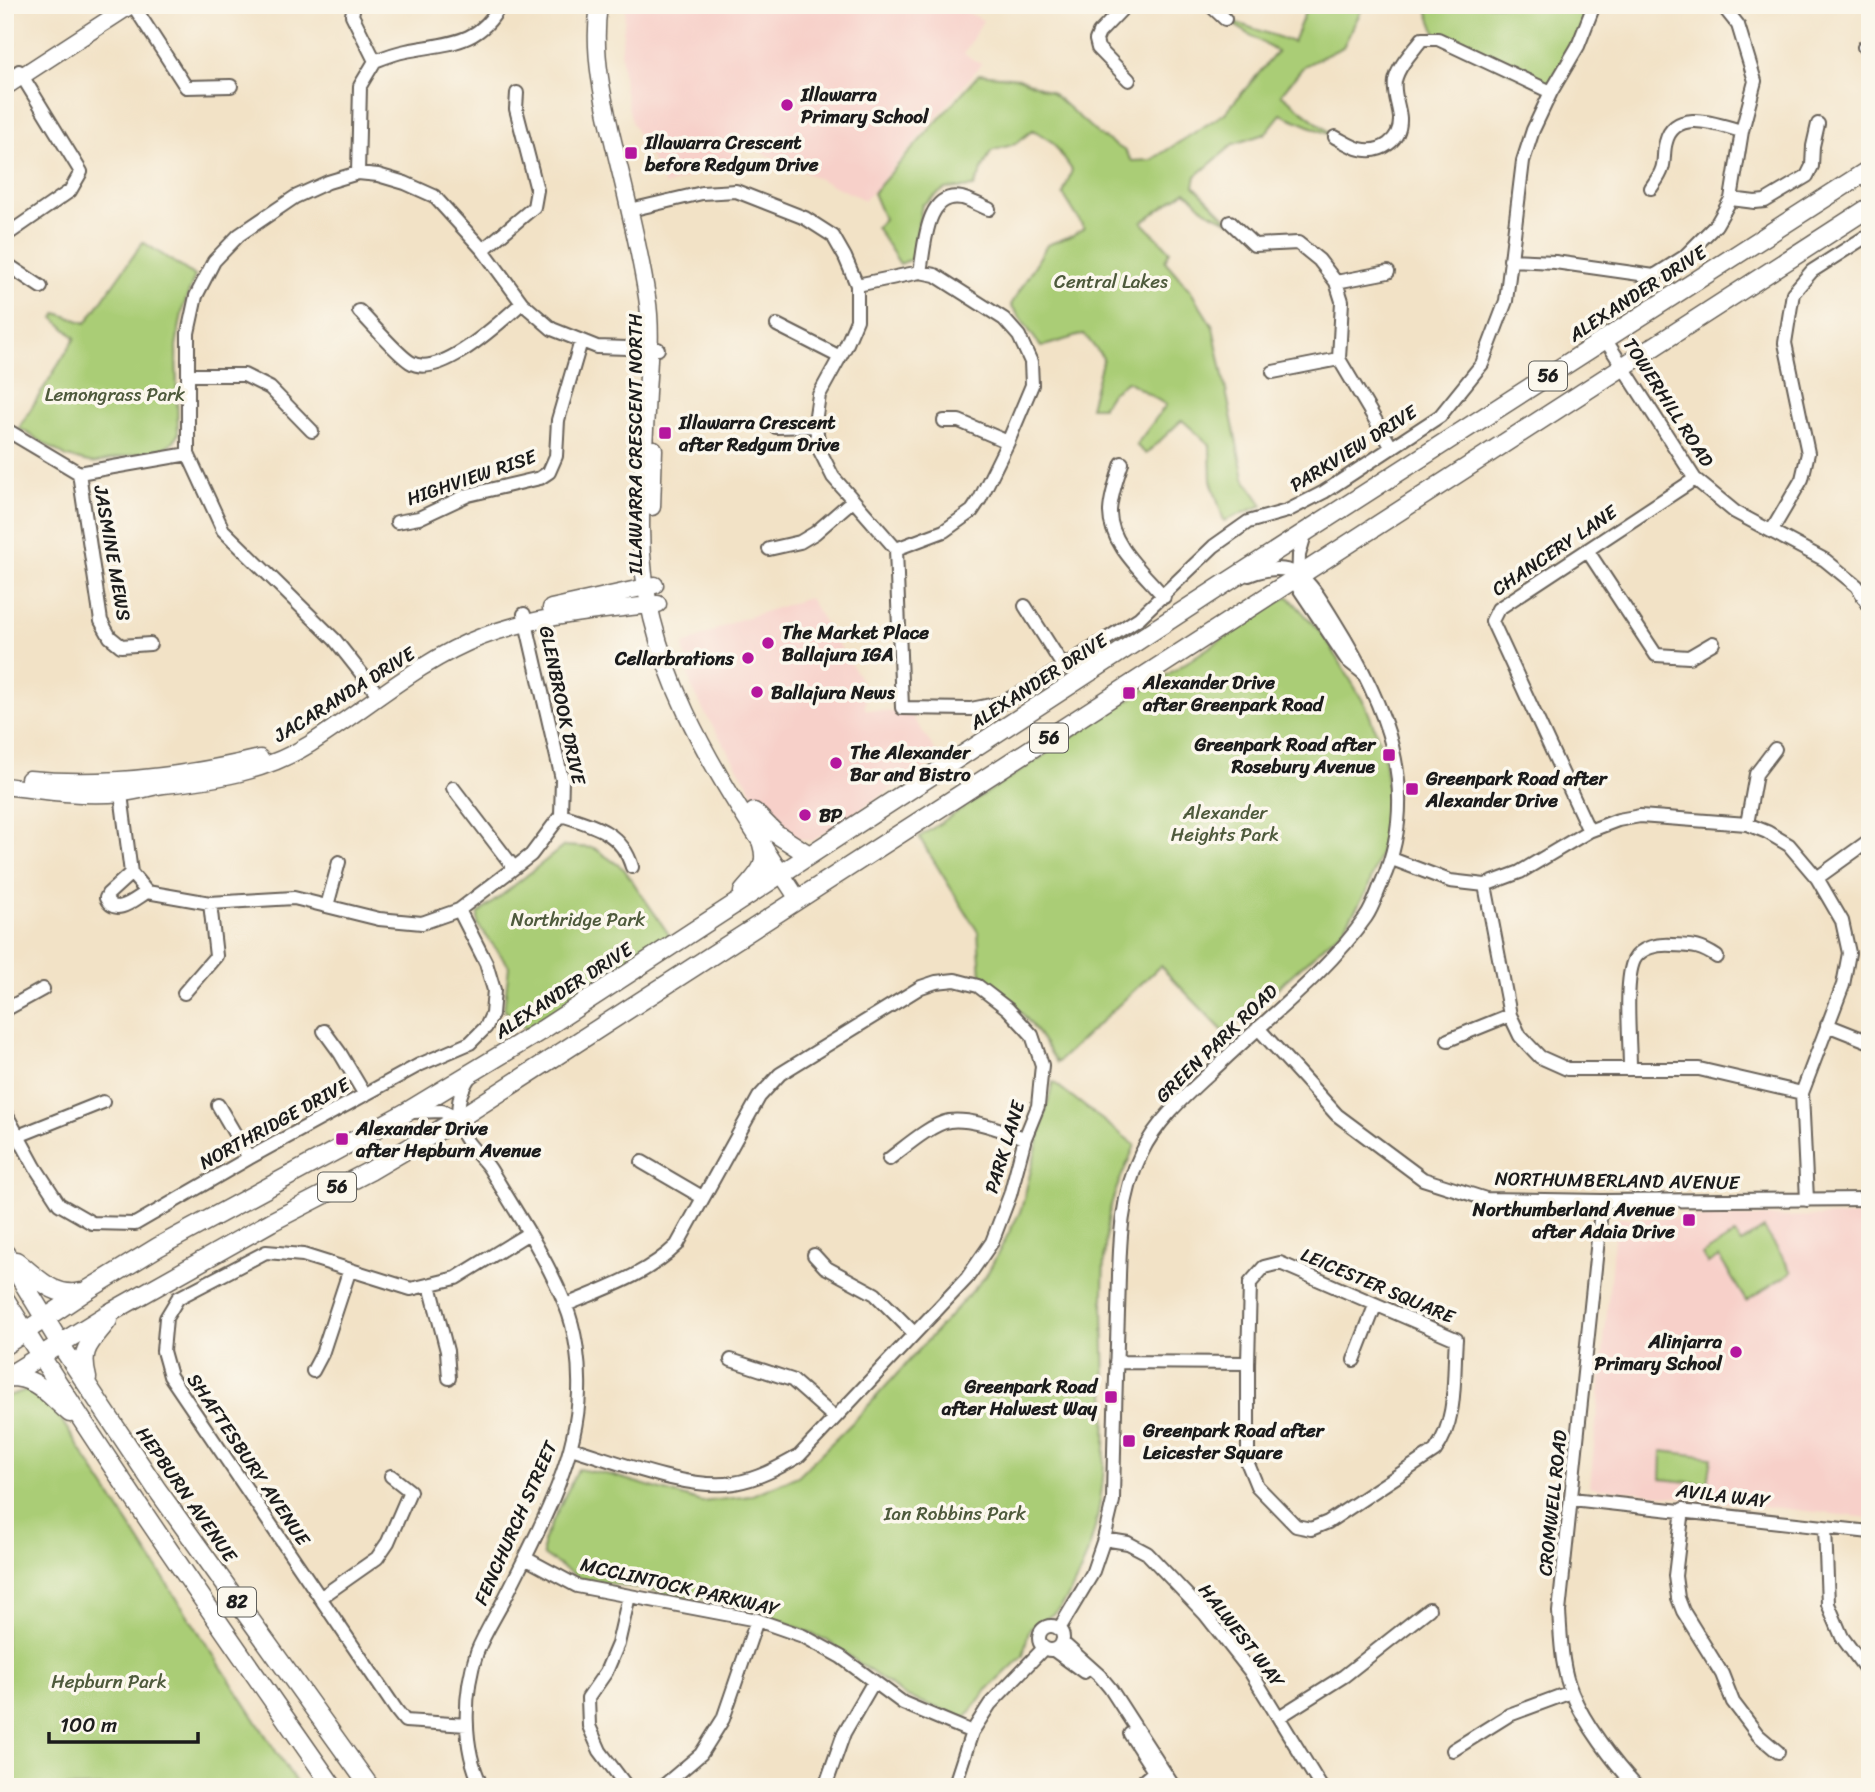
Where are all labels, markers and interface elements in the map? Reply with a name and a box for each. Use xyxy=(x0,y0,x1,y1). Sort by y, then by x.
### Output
place label: Illawarra Primary School xyxy=(800,78,930,133)
marker: Illawarra Primary School xyxy=(779,97,795,113)
place label: Illawarra Crescent before Redgum Drive xyxy=(644,126,819,181)
marker: Illawarra Crescent before Redgum Drive xyxy=(623,145,639,161)
street label: ALEXANDER DRIVE xyxy=(1561,235,1714,351)
park label: Central Lakes xyxy=(1054,265,1168,298)
street label: ILLAWARRA CRESCENT NORTH xyxy=(619,313,652,576)
street label: TOWERHILL ROAD xyxy=(1614,331,1723,474)
road number: 56 xyxy=(1529,362,1567,390)
park label: Lemongrass Park xyxy=(45,378,185,411)
street label: PARKVIEW DRIVE xyxy=(1283,395,1425,501)
place label: Illawarra Crescent after Redgum Drive xyxy=(678,406,840,461)
marker: Illawarra Crescent after Redgum Drive xyxy=(657,425,673,441)
street label: HIGHVIEW RISE xyxy=(402,439,542,515)
street label: JASMINE MEWS xyxy=(84,482,141,624)
street label: CHANCERY LANE xyxy=(1485,495,1625,605)
place label: The Market Place Ballajura IGA xyxy=(782,616,929,671)
street label: GLENBROOK DRIVE xyxy=(530,623,596,789)
street label: ALEXANDER DRIVE xyxy=(962,623,1115,739)
marker: The Market Place Ballajura IGA xyxy=(760,635,776,651)
street label: JACARANDA DRIVE xyxy=(266,637,423,752)
place label: Cellarbrations xyxy=(614,642,735,675)
marker: Cellarbrations xyxy=(740,650,756,666)
place label: Alexander Drive after Greenpark Road xyxy=(1142,666,1325,721)
place label: Ballajura News xyxy=(771,676,896,709)
marker: Ballajura News xyxy=(749,684,765,700)
marker: Alexander Drive after Greenpark Road xyxy=(1121,685,1137,701)
road number: 56 xyxy=(1030,724,1068,752)
place label: Greenpark Road after Rosebury Avenue xyxy=(1193,728,1377,783)
place label: The Alexander Bar and Bistro xyxy=(850,736,971,791)
marker: Greenpark Road after Rosebury Avenue xyxy=(1381,747,1397,763)
marker: The Alexander Bar and Bistro xyxy=(828,755,844,771)
place label: Greenpark Road after Alexander Drive xyxy=(1425,762,1609,817)
marker: Greenpark Road after Alexander Drive xyxy=(1404,781,1420,797)
park label: Alexander Heights Park xyxy=(1171,796,1279,851)
place label: BP xyxy=(819,799,843,832)
marker: BP xyxy=(797,807,813,823)
park label: Northridge Park xyxy=(511,903,645,936)
street label: ALEXANDER DRIVE xyxy=(487,932,640,1048)
street label: GREEN PARK ROAD xyxy=(1147,975,1286,1111)
street label: NORTHRIDGE DRIVE xyxy=(193,1068,357,1179)
street label: PARK LANE xyxy=(975,1095,1035,1198)
place label: Alexander Drive after Hepburn Avenue xyxy=(355,1112,541,1167)
marker: Alexander Drive after Hepburn Avenue xyxy=(334,1131,350,1147)
street label: NORTHUMBERLAND AVENUE xyxy=(1495,1162,1741,1199)
road number: 56 xyxy=(318,1172,356,1202)
place label: Northumberland Avenue after Adaia Drive xyxy=(1472,1193,1675,1248)
marker: Northumberland Avenue after Adaia Drive xyxy=(1681,1212,1697,1228)
street label: LEICESTER SQUARE xyxy=(1296,1238,1461,1333)
place label: Alinjarra Primary School xyxy=(1595,1325,1724,1380)
marker: Alinjarra Primary School xyxy=(1728,1344,1744,1360)
street label: SHAFTESBURY AVENUE xyxy=(178,1366,320,1554)
place label: Greenpark Road after Halwest Way xyxy=(941,1370,1099,1425)
marker: Greenpark Road after Halwest Way xyxy=(1103,1389,1119,1405)
place label: Greenpark Road after Leicester Square xyxy=(1142,1414,1326,1469)
street label: HEPBURN AVENUE xyxy=(127,1419,247,1570)
street label: CROMWELL ROAD xyxy=(1528,1428,1577,1578)
marker: Greenpark Road after Leicester Square xyxy=(1121,1433,1137,1449)
street label: FENCHURCH STREET xyxy=(464,1435,567,1611)
street label: AVILA WAY xyxy=(1673,1473,1773,1518)
park label: Ian Robbins Park xyxy=(883,1497,1027,1530)
street label: MCCLINTOCK PARKWAY xyxy=(577,1548,784,1626)
street label: HALWEST WAY xyxy=(1190,1576,1294,1696)
road number: 82 xyxy=(218,1588,256,1616)
park label: Hepburn Park xyxy=(51,1665,167,1698)
scale bar xyxy=(49,1701,198,1745)
text: 100 m xyxy=(60,1706,117,1744)

